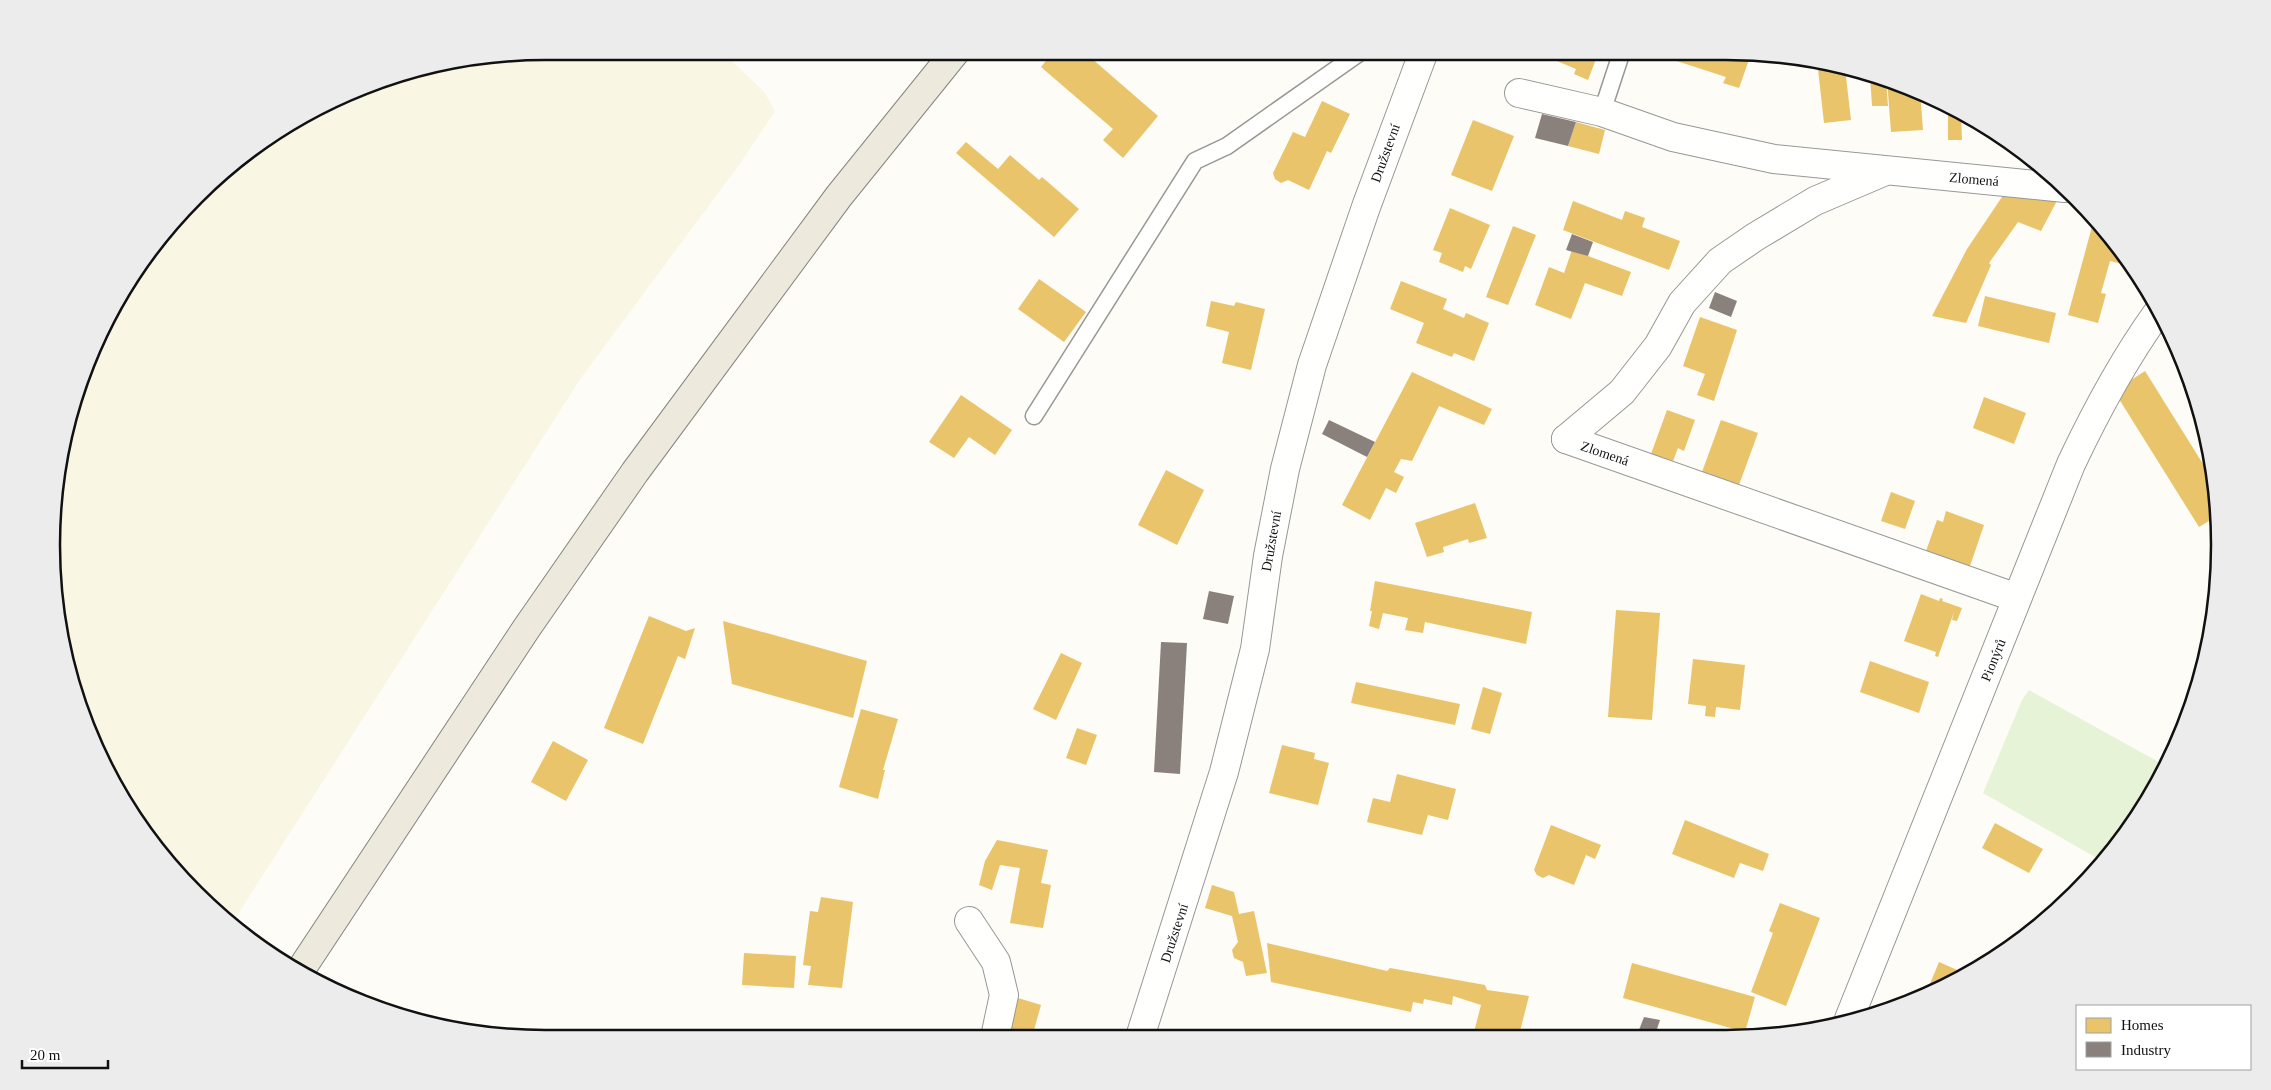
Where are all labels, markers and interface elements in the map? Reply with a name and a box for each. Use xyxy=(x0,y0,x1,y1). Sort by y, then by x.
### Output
street label: Družstevní xyxy=(1368,122,1403,185)
street label: Zlomená xyxy=(1949,170,2000,189)
street label: Zlomená xyxy=(1579,438,1632,469)
street label: Družstevní xyxy=(1259,509,1284,573)
street label: Pionýrů xyxy=(1978,637,2009,684)
street label: Družstevní xyxy=(1158,902,1191,965)
legend xyxy=(2076,1005,2251,1070)
text: Homes xyxy=(2121,1017,2164,1033)
scale bar xyxy=(22,1038,109,1070)
text: Industry xyxy=(2121,1042,2171,1058)
text: 20 m xyxy=(30,1047,61,1063)

